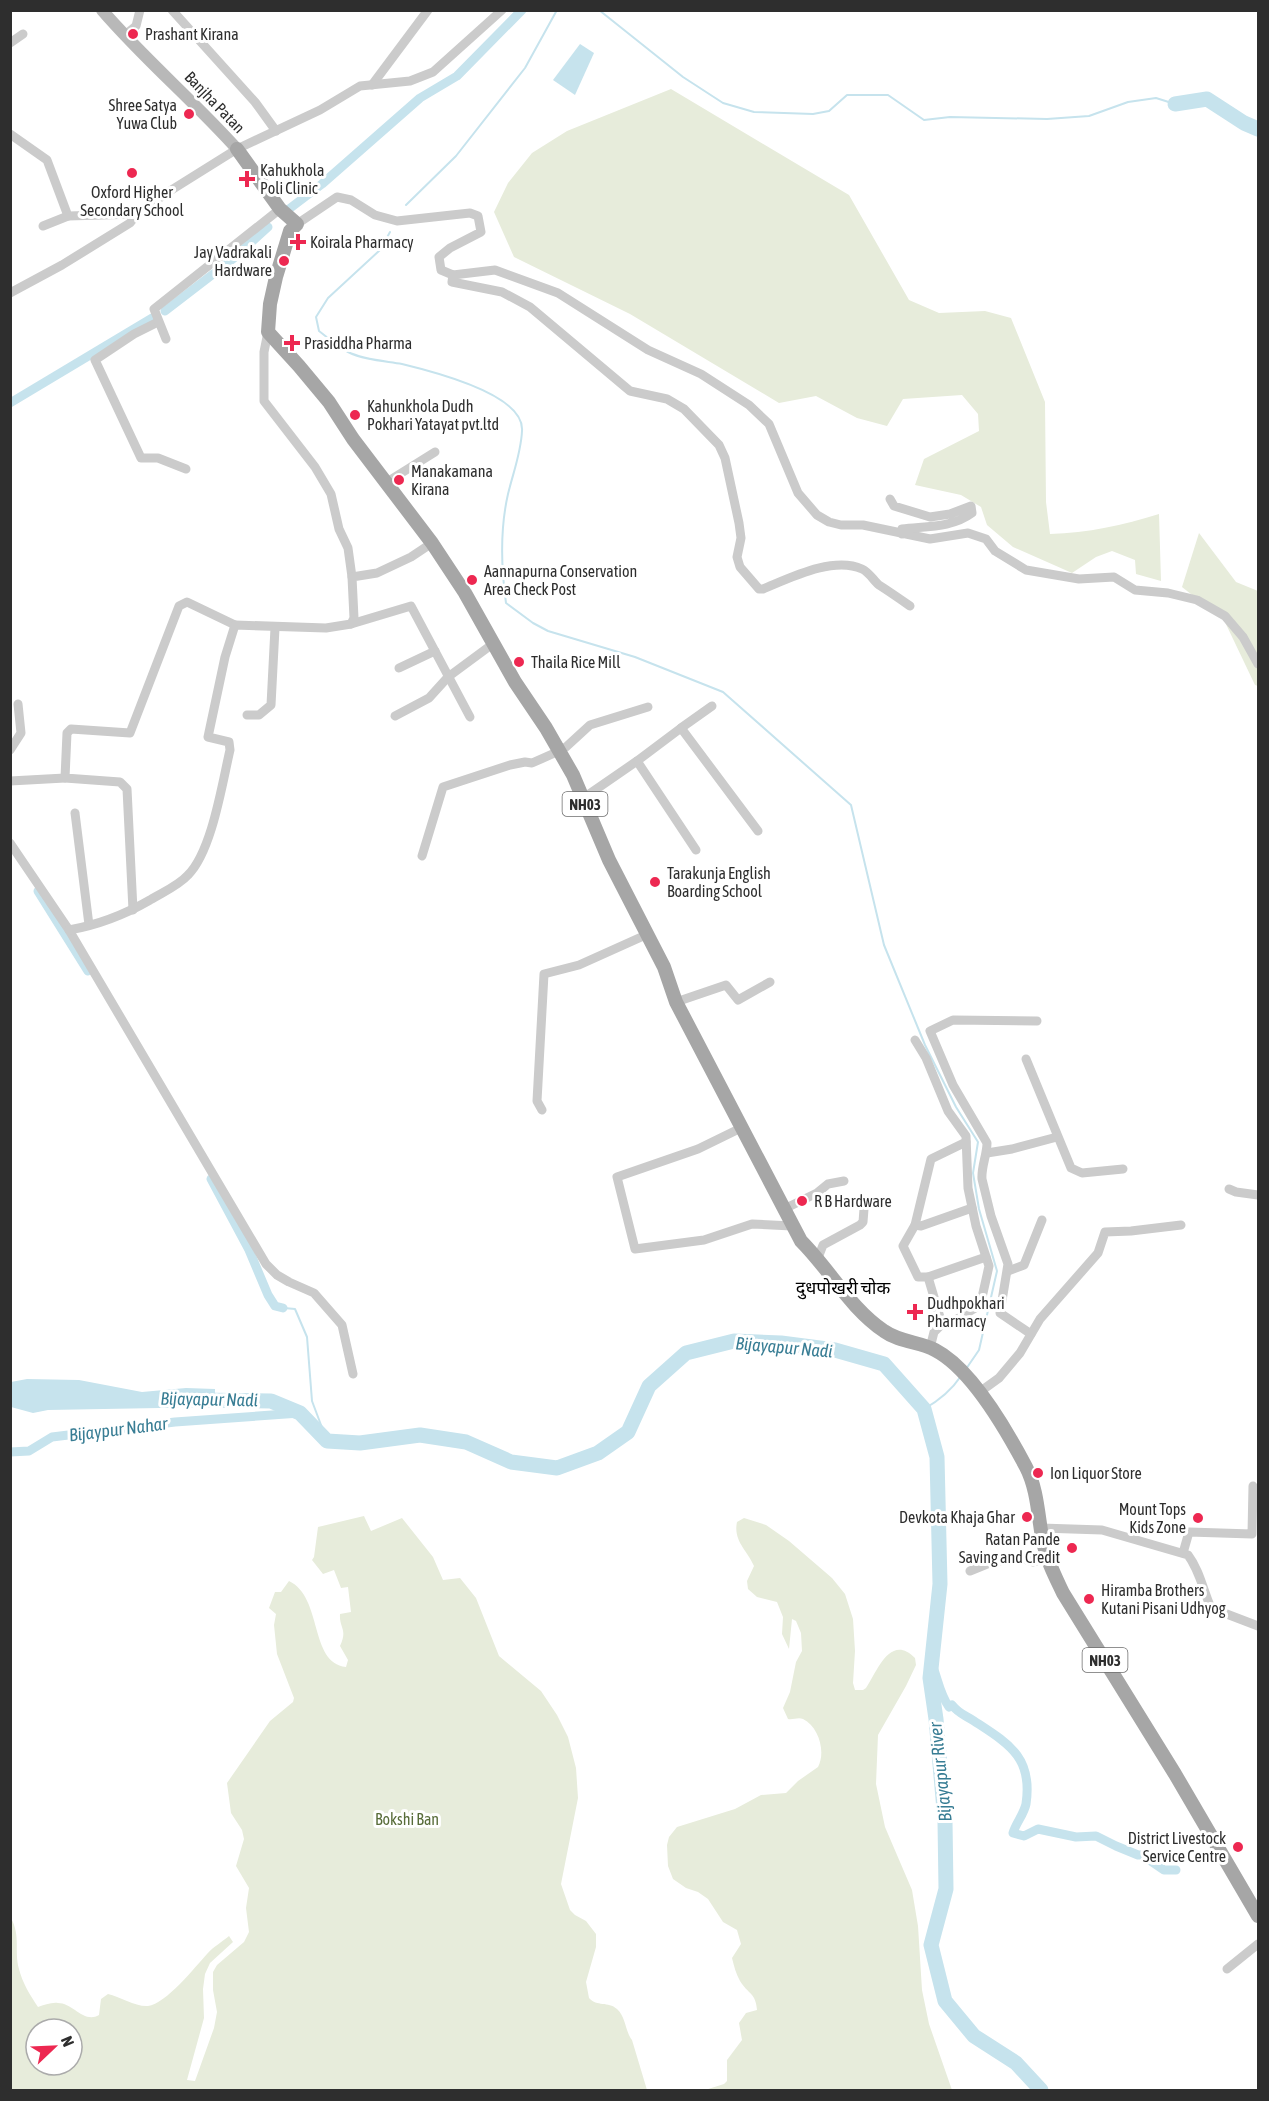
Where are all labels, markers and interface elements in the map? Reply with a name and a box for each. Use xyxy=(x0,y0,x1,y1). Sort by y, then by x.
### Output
place label: Prashant Kirana xyxy=(145,25,239,43)
marker: Prashant Kirana xyxy=(126,27,140,41)
street label: Banjha Patan xyxy=(180,67,249,137)
place label: Shree Satya Yuwa Club xyxy=(109,96,177,132)
marker: Shree Satya Yuwa Club xyxy=(182,107,196,121)
place label: Kahukhola Poli Clinic xyxy=(260,161,324,197)
marker: Oxford Higher Secondary School xyxy=(125,166,139,180)
marker: Kahukhola Poli Clinic xyxy=(238,170,256,188)
place label: Oxford Higher Secondary School xyxy=(80,183,184,220)
place label: Koirala Pharmacy xyxy=(310,233,414,252)
marker: Koirala Pharmacy xyxy=(291,235,305,249)
place label: Jay Vadrakali Hardware xyxy=(194,243,272,279)
marker: Jay Vadrakali Hardware xyxy=(277,254,291,268)
place label: Prasiddha Pharma xyxy=(304,334,412,352)
marker: Prasiddha Pharma xyxy=(285,336,299,350)
place label: Kahunkhola Dudh Pokhari Yatayat pvt.ltd xyxy=(367,397,499,434)
marker: Kahunkhola Dudh Pokhari Yatayat pvt.ltd xyxy=(348,408,362,422)
place label: Manakamana Kirana xyxy=(411,462,493,498)
marker: Manakamana Kirana xyxy=(392,473,406,487)
place label: Aannapurna Conservation Area Check Post xyxy=(484,562,637,598)
marker: Aannapurna Conservation Area Check Post xyxy=(465,573,479,587)
place label: Thaila Rice Mill xyxy=(531,653,621,671)
marker: Thaila Rice Mill xyxy=(512,655,526,669)
road number: NH03 xyxy=(562,792,608,816)
place label: Tarakunja English Boarding School xyxy=(667,864,771,901)
marker: Tarakunja English Boarding School xyxy=(648,875,662,889)
place label: R B Hardware xyxy=(814,1192,892,1210)
marker: R B Hardware xyxy=(795,1194,809,1208)
district label: दुधपोखरी चोक xyxy=(796,1277,891,1300)
place label: Dudhpokhari Pharmacy xyxy=(927,1294,1005,1331)
marker: Dudhpokhari Pharmacy xyxy=(908,1305,922,1319)
water label: Bijayapur Nadi xyxy=(735,1332,833,1362)
water label: Bijayapur Nadi xyxy=(160,1388,258,1410)
water label: Bijaypur Nahar xyxy=(68,1412,169,1445)
place label: Ion Liquor Store xyxy=(1050,1464,1142,1483)
marker: Ion Liquor Store xyxy=(1031,1466,1045,1480)
place label: Mount Tops Kids Zone xyxy=(1119,1500,1186,1536)
place label: Devkota Khaja Ghar xyxy=(899,1508,1015,1527)
marker: Devkota Khaja Ghar xyxy=(1020,1510,1034,1524)
marker: Mount Tops Kids Zone xyxy=(1191,1511,1205,1525)
place label: Ratan Pande Saving and Credit xyxy=(959,1530,1060,1567)
marker: Ratan Pande Saving and Credit xyxy=(1065,1541,1079,1555)
place label: Hiramba Brothers Kutani Pisani Udhyog xyxy=(1101,1581,1226,1618)
marker: Hiramba Brothers Kutani Pisani Udhyog xyxy=(1082,1592,1096,1606)
road number: NH03 xyxy=(1082,1648,1128,1672)
water label: Bijayapur River xyxy=(924,1721,956,1823)
park label: Bokshi Ban xyxy=(375,1810,439,1828)
place label: District Livestock Service Centre xyxy=(1128,1829,1226,1865)
marker: District Livestock Service Centre xyxy=(1231,1840,1245,1854)
north arrow xyxy=(24,2017,84,2077)
text: N xyxy=(58,2033,78,2049)

